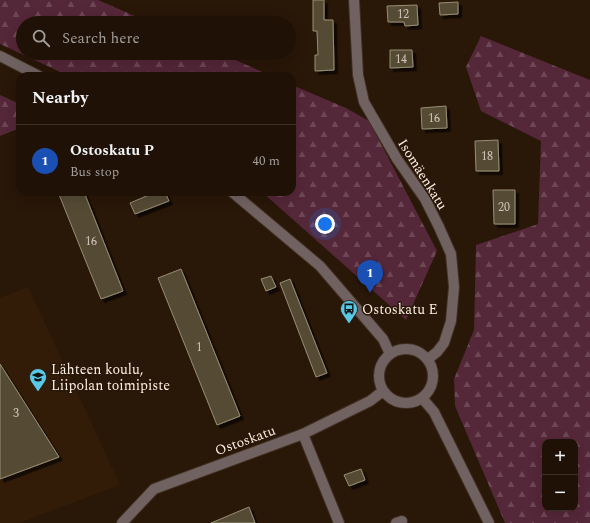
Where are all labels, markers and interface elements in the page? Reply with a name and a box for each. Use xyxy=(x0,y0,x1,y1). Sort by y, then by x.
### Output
house number: 12 xyxy=(397,5,409,24)
search box xyxy=(16,16,296,60)
icon: search xyxy=(30,27,52,49)
text: Search here xyxy=(62,27,140,50)
house number: 14 xyxy=(395,50,407,69)
text: Nearby xyxy=(32,85,88,111)
house number: 16 xyxy=(428,109,440,128)
street label: Isomäenkatu xyxy=(392,135,453,214)
text: Ostoskatu P xyxy=(70,139,154,162)
house number: 18 xyxy=(481,147,493,166)
text: 1 xyxy=(41,151,49,171)
text: 40 m xyxy=(253,151,280,171)
text: Bus stop xyxy=(70,162,119,182)
house number: 20 xyxy=(498,198,510,217)
your location xyxy=(315,214,335,234)
house number: 16 xyxy=(85,232,97,251)
pin: 1 xyxy=(357,260,383,293)
bus stop icon: Ostoskatu E xyxy=(339,299,359,324)
place label: Ostoskatu E xyxy=(362,299,438,320)
house number: 1 xyxy=(196,338,202,357)
place label: Lähteen koulu, Liipolan toimipiste xyxy=(51,359,170,396)
school or university icon: Lähteen koulu, Liipolan toimipiste xyxy=(28,367,48,392)
house number: 3 xyxy=(13,404,19,423)
street label: Ostoskatu xyxy=(212,420,279,461)
map controls xyxy=(542,439,578,511)
button: + xyxy=(542,439,578,475)
button: − xyxy=(542,475,578,511)

